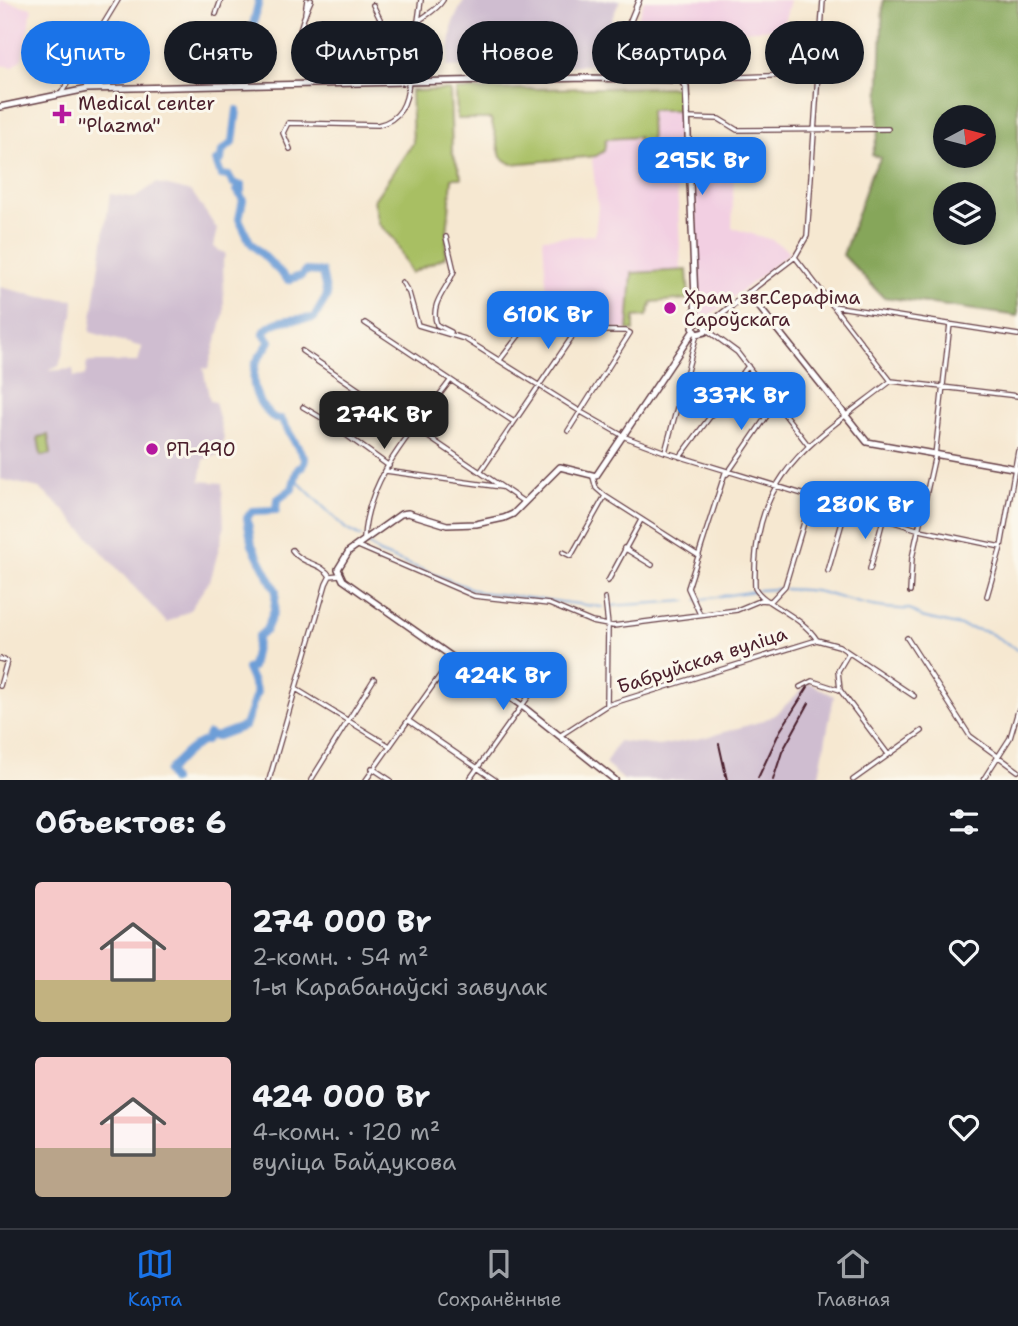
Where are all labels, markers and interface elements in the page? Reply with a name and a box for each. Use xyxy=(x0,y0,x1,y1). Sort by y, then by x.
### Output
chip: Купить xyxy=(21,21,150,84)
chip: Снять xyxy=(164,21,277,84)
chip: Фильтры xyxy=(291,21,443,84)
chip: Новое xyxy=(457,21,578,84)
chip: Квартира xyxy=(592,21,751,84)
chip: Дом xyxy=(765,21,864,84)
place label: Medical center "Plazma" xyxy=(78,91,215,138)
marker: Medical center "Plazma" xyxy=(52,104,72,124)
north arrow xyxy=(933,105,996,168)
map controls xyxy=(933,105,996,245)
pin: 295K Br xyxy=(637,138,767,197)
text: 295K Br xyxy=(654,145,750,175)
button: layers xyxy=(933,182,996,245)
place label: Храм звг.Серафіма Сароўскага xyxy=(684,285,861,332)
pin: 610K Br xyxy=(483,292,613,351)
text: 610K Br xyxy=(503,299,593,329)
marker: Храм звг.Серафіма Сароўскага xyxy=(662,300,678,316)
pin: 337K Br xyxy=(676,372,806,432)
text: 337K Br xyxy=(692,380,790,410)
pin: 274K Br xyxy=(319,392,449,451)
text: 274K Br xyxy=(335,399,433,429)
place label: РП-490 xyxy=(166,437,236,462)
marker: РП-490 xyxy=(144,441,160,457)
pin: 280K Br xyxy=(800,482,930,541)
text: 280K Br xyxy=(816,489,914,519)
street label: Бабруйская вуліца xyxy=(614,621,790,699)
pin: 424K Br xyxy=(438,652,568,712)
text: 424K Br xyxy=(455,660,551,690)
text: Объектов: 6 xyxy=(35,802,227,843)
icon: filters xyxy=(945,803,983,841)
text: 274 000 Br xyxy=(252,901,432,942)
icon: home xyxy=(91,910,175,994)
icon: heart xyxy=(945,933,983,971)
text: 2-комн. · 54 m² xyxy=(252,942,429,972)
text: 1-ы Карабанаўскі завулак xyxy=(252,972,547,1002)
text: 424 000 Br xyxy=(252,1076,430,1117)
icon: home xyxy=(91,1085,175,1169)
icon: heart xyxy=(945,1108,983,1146)
text: 4-комн. · 120 m² xyxy=(252,1117,440,1147)
text: вуліца Байдукова xyxy=(252,1147,456,1177)
tab: Карта xyxy=(128,1245,182,1312)
tab: Сохранённые xyxy=(437,1245,561,1312)
tab: Главная xyxy=(817,1245,890,1312)

